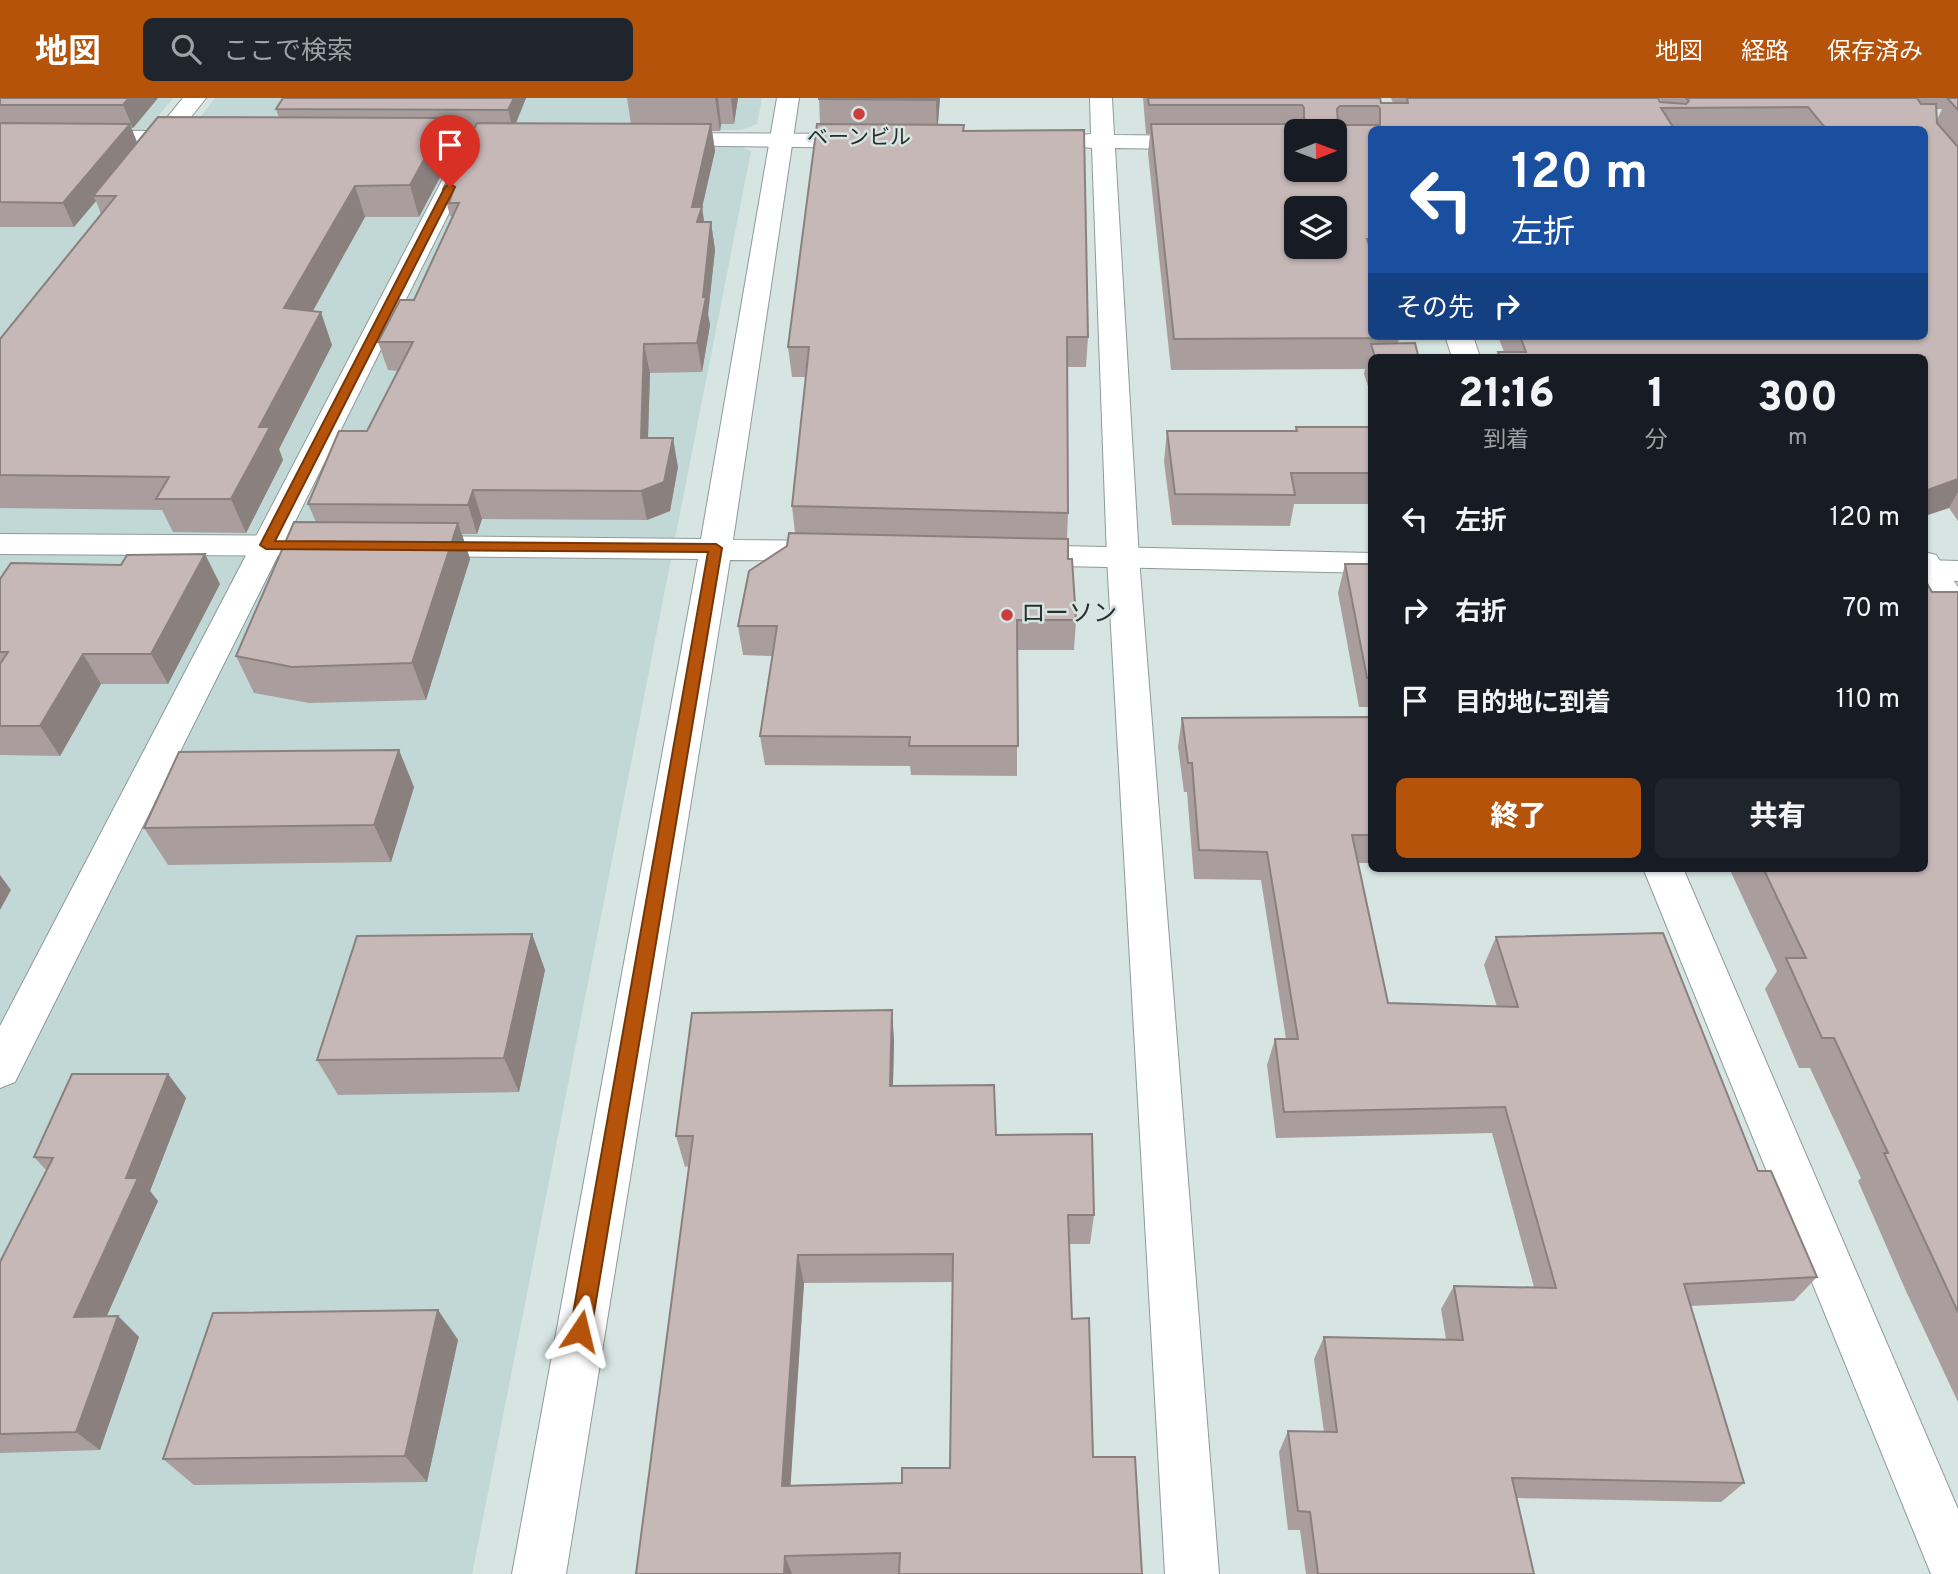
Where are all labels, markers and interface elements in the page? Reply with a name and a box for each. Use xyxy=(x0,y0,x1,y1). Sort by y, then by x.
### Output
search box xyxy=(143,18,633,81)
icon: search xyxy=(167,30,205,68)
text: 地図 xyxy=(35,33,101,75)
text: ここで検索 xyxy=(223,36,353,69)
text: 地図 xyxy=(1655,38,1703,68)
text: 経路 xyxy=(1741,38,1789,68)
text: 保存済み xyxy=(1827,38,1923,68)
marker: ベーンビル xyxy=(851,106,867,122)
pin xyxy=(420,115,480,187)
north arrow xyxy=(1284,119,1348,182)
map controls xyxy=(1284,119,1347,259)
place label: ベーンビル xyxy=(807,125,911,152)
icon: arrive xyxy=(431,126,469,164)
text: 120 m xyxy=(1511,144,1648,206)
icon: left xyxy=(1396,154,1487,245)
button: layers xyxy=(1284,196,1347,259)
text: 左折 xyxy=(1511,214,1575,254)
icon: right xyxy=(1488,287,1526,325)
text: その先 xyxy=(1396,293,1474,326)
text: 21:16 xyxy=(1458,369,1555,422)
text: 1 xyxy=(1647,369,1665,422)
text: 300 xyxy=(1758,373,1838,426)
text: m xyxy=(1788,424,1807,453)
text: 到着 xyxy=(1483,427,1529,456)
text: 分 xyxy=(1645,427,1668,456)
icon: left xyxy=(1396,500,1434,538)
text: 120 m xyxy=(1830,502,1900,535)
text: 左折 xyxy=(1455,506,1507,539)
icon: right xyxy=(1396,591,1434,629)
text: 70 m xyxy=(1842,593,1900,626)
text: 右折 xyxy=(1455,597,1507,630)
place label: ローソン xyxy=(1021,600,1117,630)
marker: ローソン xyxy=(999,607,1015,623)
icon: arrive xyxy=(1396,682,1434,720)
text: 110 m xyxy=(1836,684,1900,717)
text: 目的地に到着 xyxy=(1455,688,1611,721)
button: 終了 xyxy=(1396,778,1641,858)
button: 共有 xyxy=(1655,778,1900,858)
position arrow xyxy=(543,1294,617,1368)

